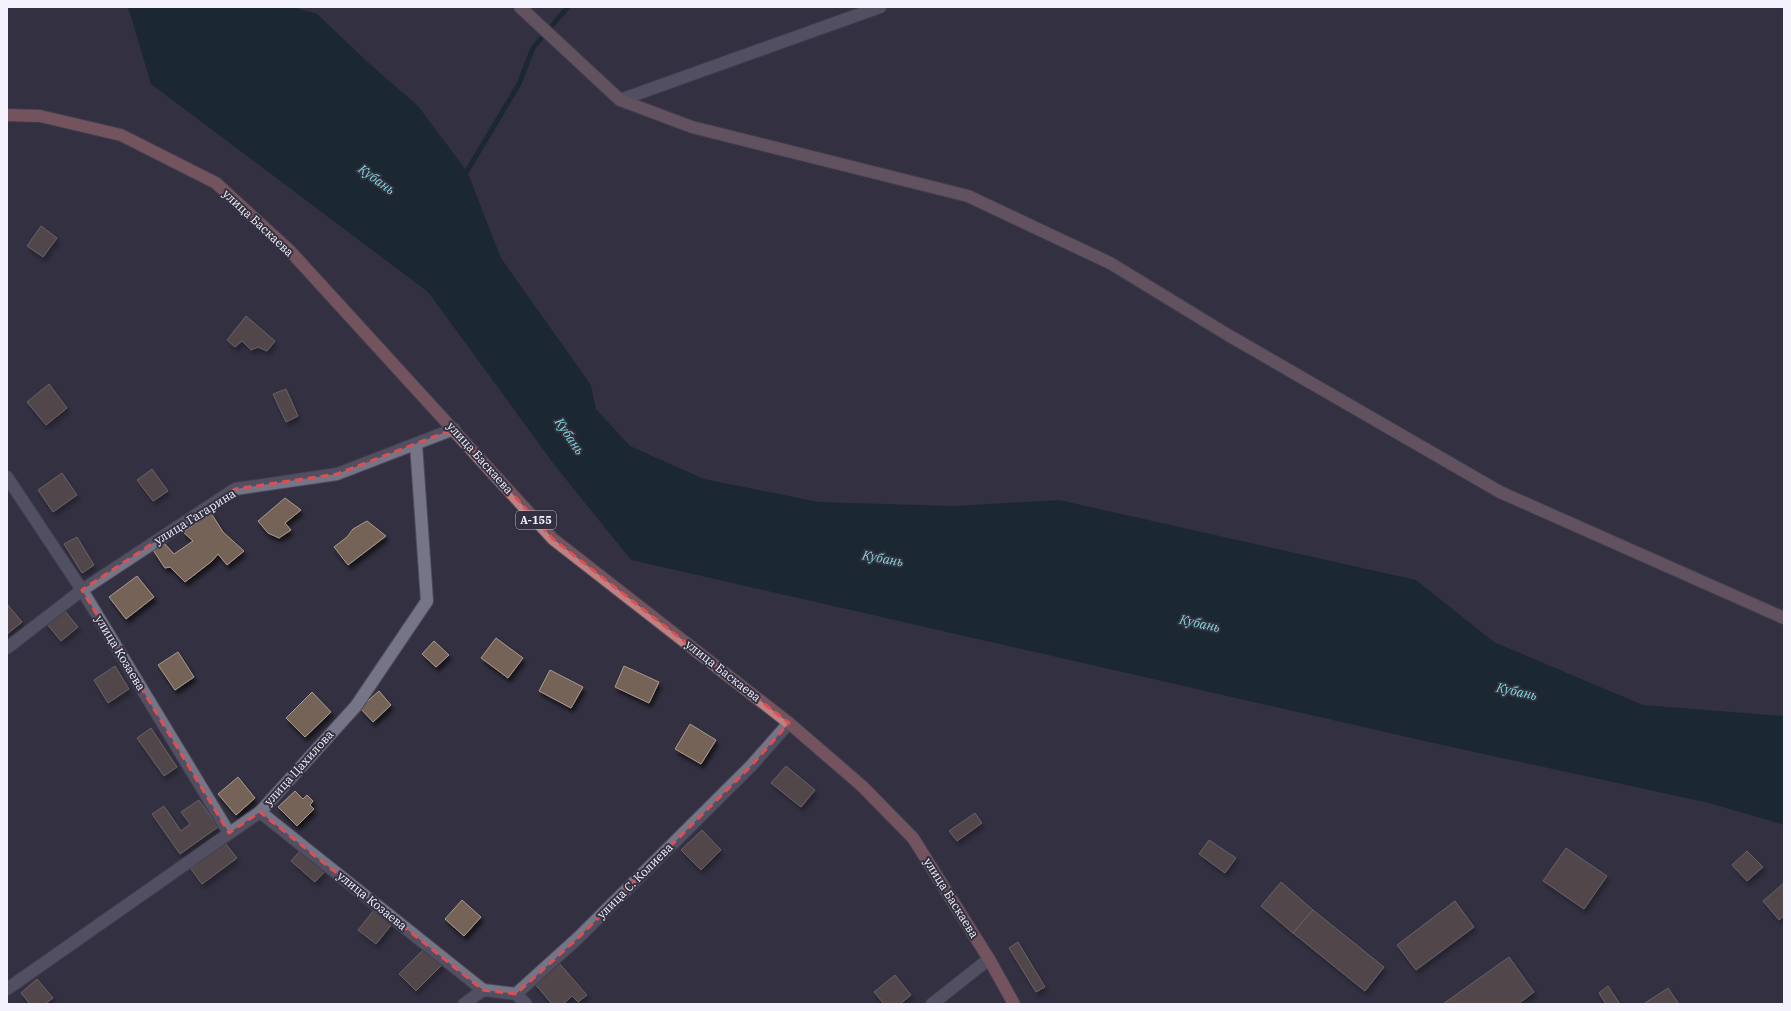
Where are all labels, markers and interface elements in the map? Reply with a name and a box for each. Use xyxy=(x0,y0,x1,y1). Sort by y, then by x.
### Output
water label: Кубань xyxy=(354,160,398,198)
street label: улица Баскаева xyxy=(220,186,297,260)
water label: Кубань xyxy=(550,414,588,458)
street label: улица Баскаева xyxy=(444,419,517,497)
street label: улица Гагарина xyxy=(151,485,239,548)
road number: А-155 xyxy=(516,511,556,529)
water label: Кубань xyxy=(860,546,905,570)
water label: Кубань xyxy=(1177,611,1222,636)
street label: улица Козаева xyxy=(92,612,149,694)
street label: улица Баскаева xyxy=(683,636,764,705)
water label: Кубань xyxy=(1494,679,1539,704)
street label: улица Цахилова xyxy=(261,727,337,808)
street label: улица С. Колиева xyxy=(594,839,676,922)
street label: улица Баскаева xyxy=(921,855,982,941)
street label: улица Козаева xyxy=(334,868,411,934)

